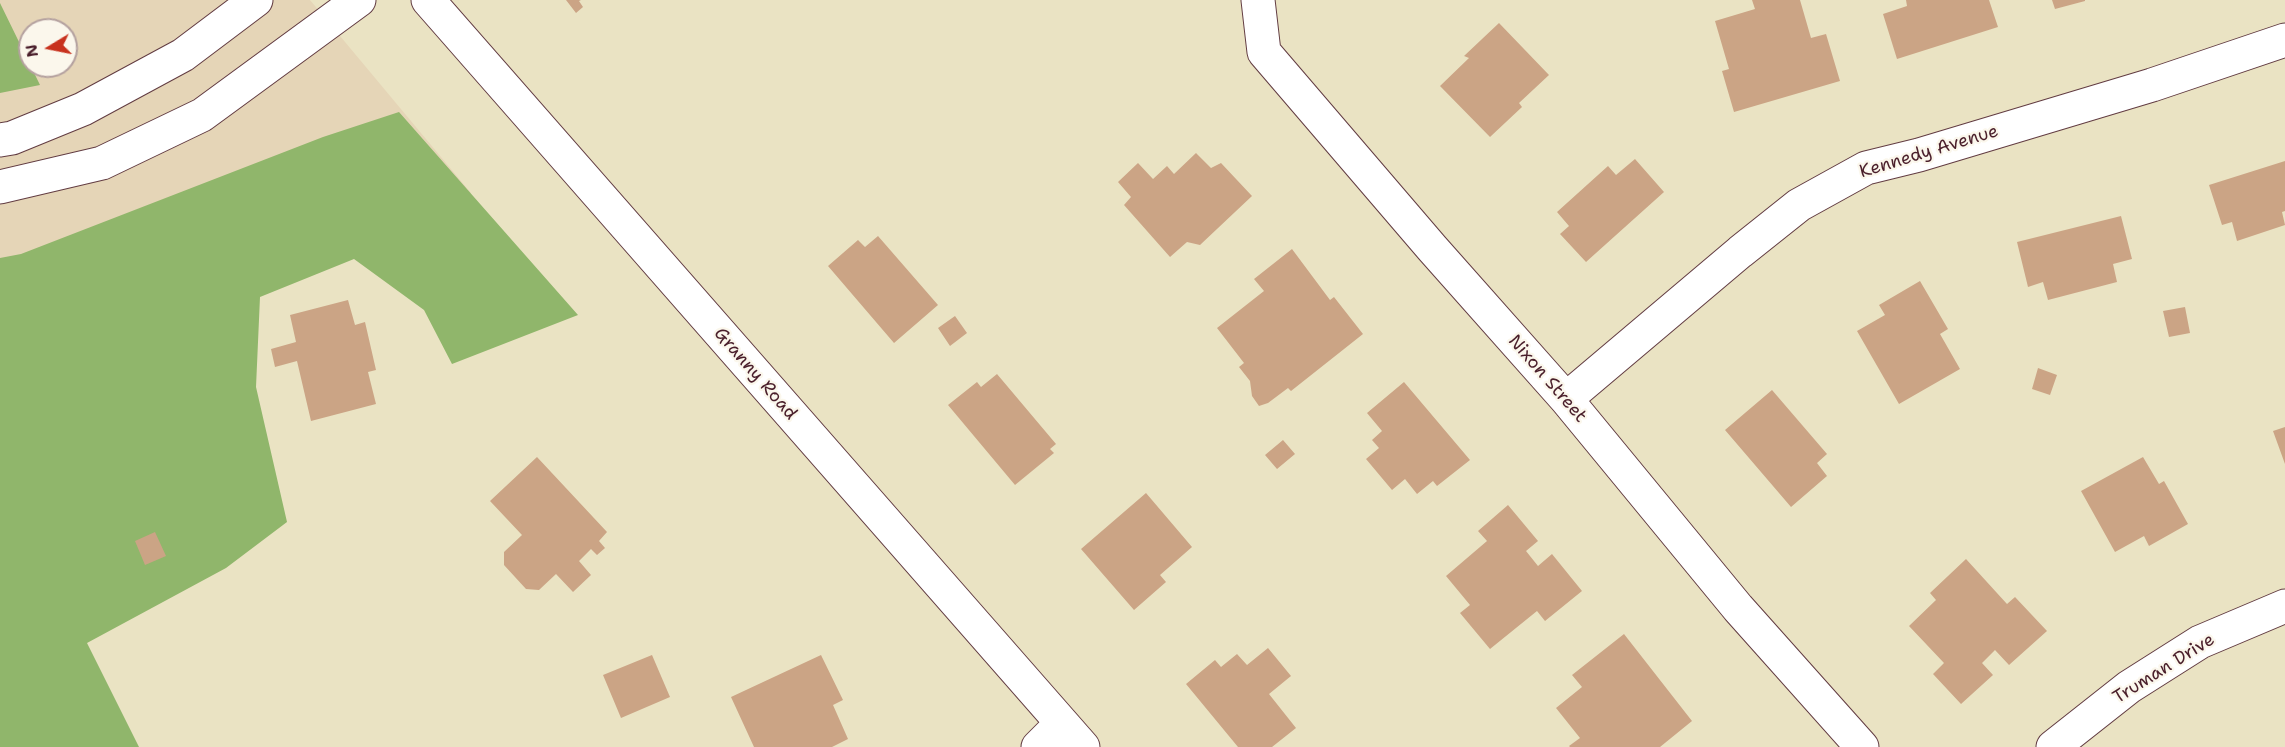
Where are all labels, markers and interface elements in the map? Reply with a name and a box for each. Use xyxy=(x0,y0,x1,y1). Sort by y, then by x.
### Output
north arrow xyxy=(18,18,78,78)
text: N xyxy=(20,43,43,59)
street label: Kennedy Avenue xyxy=(1857,121,2001,183)
street label: Granny Road xyxy=(709,323,801,425)
street label: Nixon Street xyxy=(1503,331,1591,427)
street label: Truman Drive xyxy=(2109,629,2219,709)

